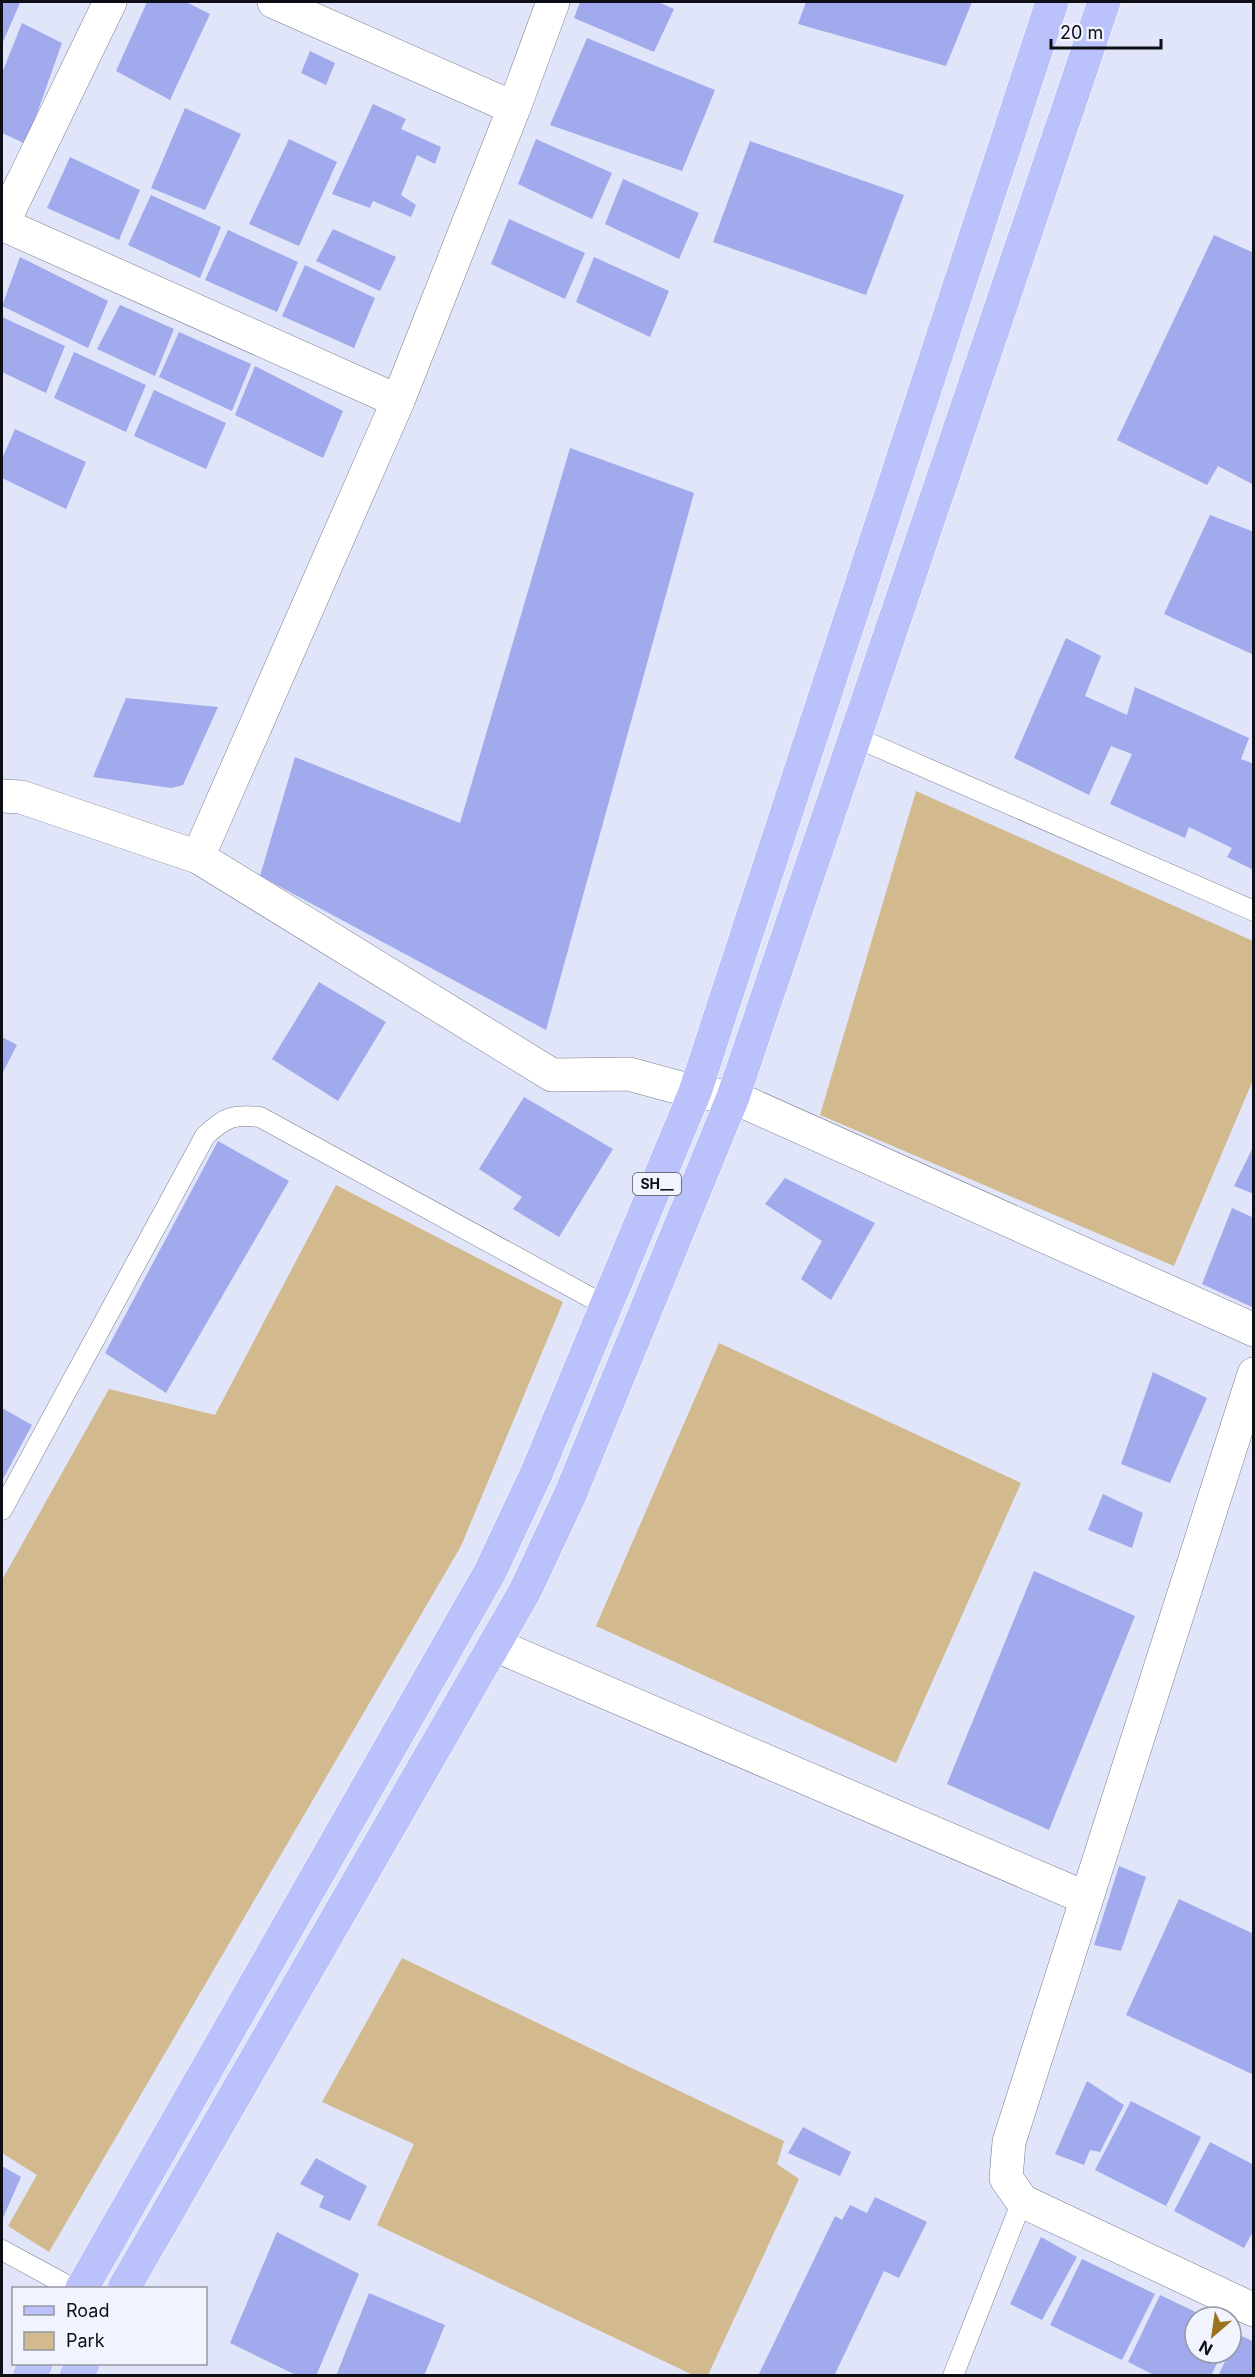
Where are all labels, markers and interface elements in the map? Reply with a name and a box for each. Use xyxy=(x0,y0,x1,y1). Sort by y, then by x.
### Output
scale bar xyxy=(1051,12,1160,50)
text: 20 m xyxy=(1060,22,1103,43)
road number: SH__ xyxy=(633,1173,681,1195)
legend xyxy=(12,2287,207,2365)
text: Road xyxy=(66,2300,109,2321)
north arrow xyxy=(1183,2305,1243,2365)
text: Park xyxy=(66,2330,105,2351)
text: N xyxy=(1196,2336,1216,2360)

